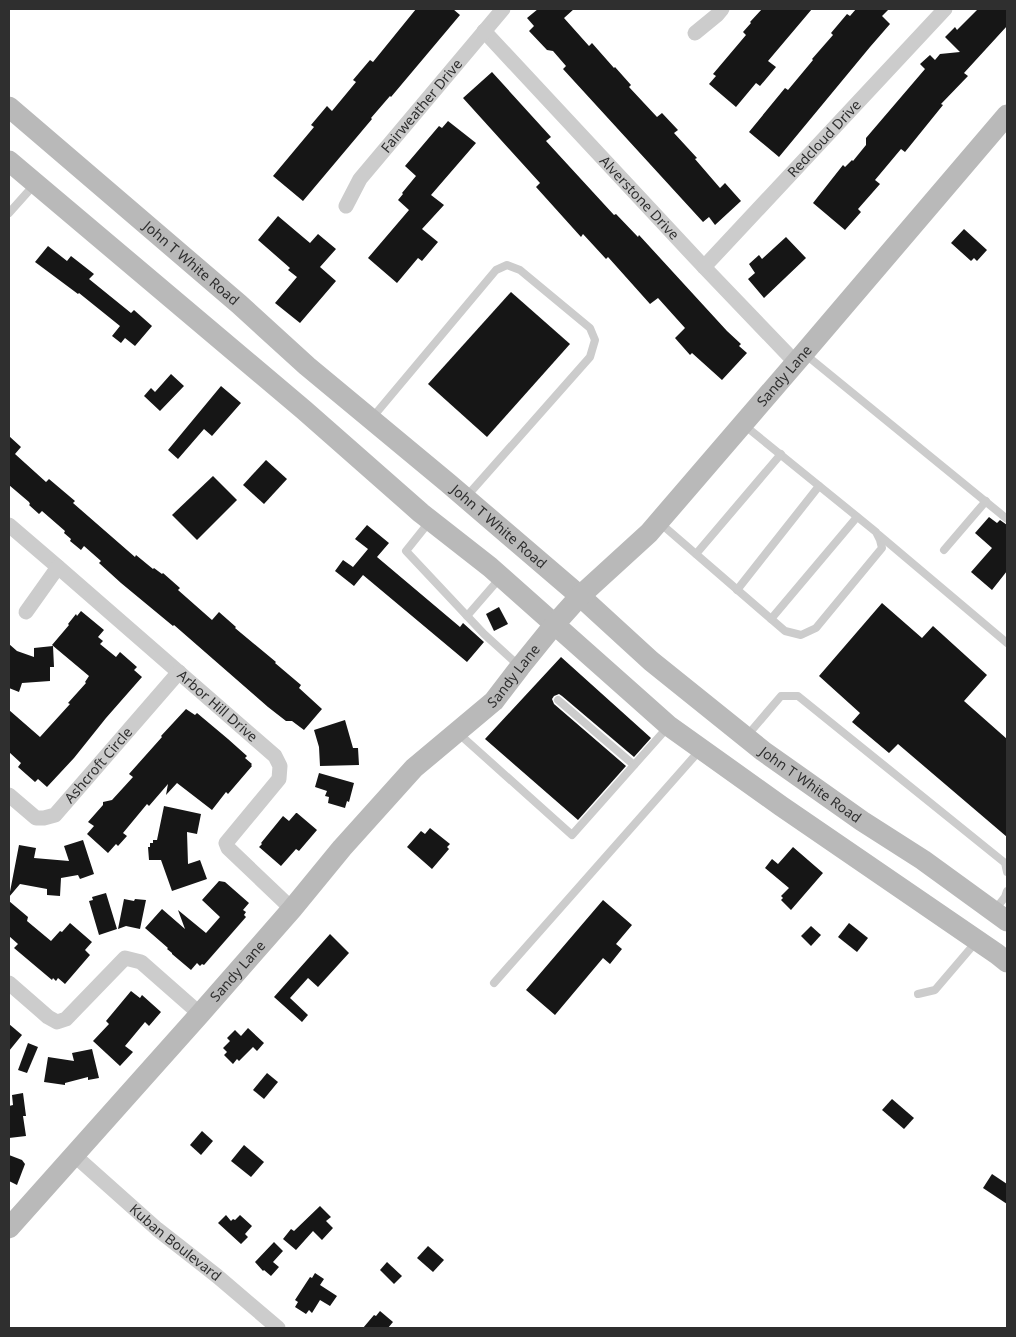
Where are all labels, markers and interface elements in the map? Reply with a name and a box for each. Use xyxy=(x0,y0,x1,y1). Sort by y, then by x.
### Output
street label: Fairweather Drive xyxy=(376,55,466,156)
street label: Redcloud Drive xyxy=(783,95,865,181)
street label: Alverstone Drive xyxy=(596,151,684,244)
street label: John T White Road xyxy=(138,215,243,309)
street label: Sandy Lane xyxy=(752,341,816,410)
street label: John T White Road xyxy=(446,479,551,572)
street label: Sandy Lane xyxy=(483,640,544,712)
street label: Arbor Hill Drive xyxy=(174,665,262,746)
street label: Ashcroft Circle xyxy=(60,723,136,807)
street label: John T White Road xyxy=(754,741,865,827)
street label: Sandy Lane xyxy=(205,936,269,1005)
street label: Kuban Boulevard xyxy=(126,1199,225,1285)

